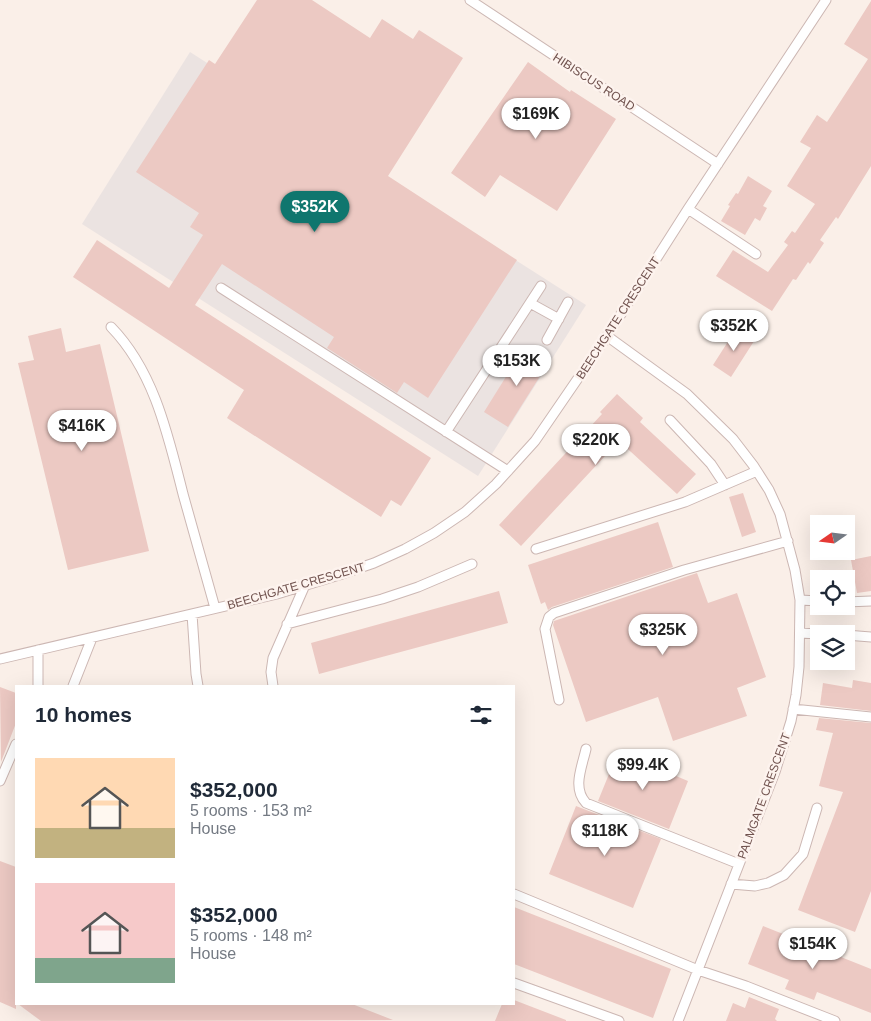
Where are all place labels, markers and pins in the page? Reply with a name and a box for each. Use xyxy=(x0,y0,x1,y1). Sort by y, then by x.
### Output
pin: $169K xyxy=(501,98,571,140)
pin: $352K xyxy=(280,190,350,233)
pin: $352K xyxy=(699,310,769,352)
pin: $153K xyxy=(482,344,552,387)
pin: $416K xyxy=(47,410,117,452)
pin: $220K xyxy=(561,424,631,466)
pin: $325K xyxy=(628,614,698,656)
pin: $99.4K xyxy=(602,748,684,791)
pin: $118K xyxy=(570,814,640,857)
pin: $154K xyxy=(778,928,848,970)

